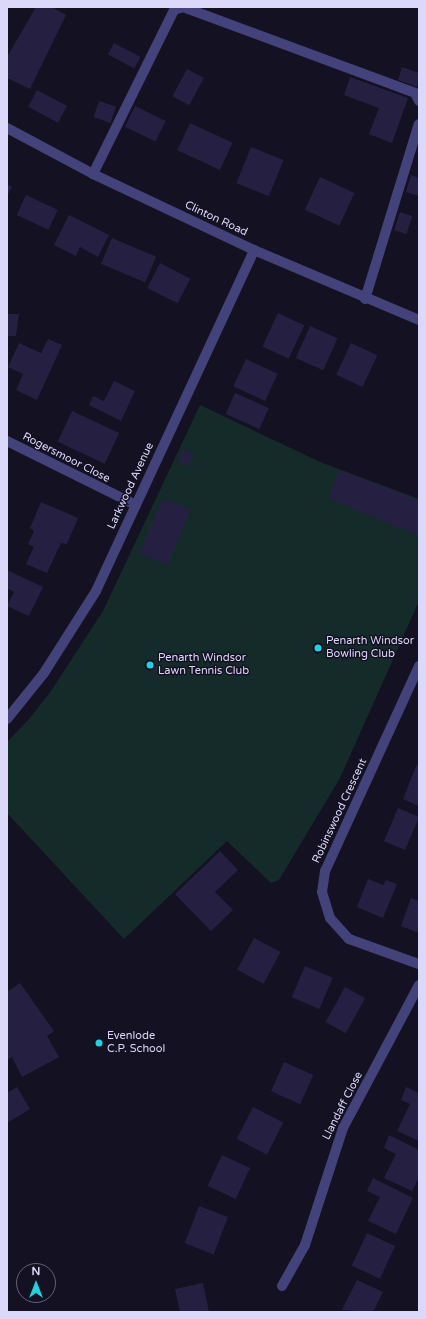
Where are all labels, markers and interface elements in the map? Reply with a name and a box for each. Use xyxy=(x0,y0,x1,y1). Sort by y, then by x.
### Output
street label: Clinton Road xyxy=(183,199,249,239)
street label: Rogersmoor Close xyxy=(20,430,112,486)
street label: Larkwood Avenue xyxy=(105,441,157,531)
place label: Penarth Windsor Bowling Club xyxy=(326,635,414,661)
marker: Penarth Windsor Bowling Club xyxy=(313,643,323,653)
place label: Penarth Windsor Lawn Tennis Club xyxy=(158,652,249,678)
marker: Penarth Windsor Lawn Tennis Club xyxy=(145,660,155,670)
street label: Robinswood Crescent xyxy=(310,757,370,865)
place label: Evenlode C.P. School xyxy=(107,1030,165,1056)
marker: Evenlode C.P. School xyxy=(94,1038,104,1048)
street label: Llandaff Close xyxy=(320,1070,366,1142)
north arrow xyxy=(16,1263,56,1303)
text: N xyxy=(32,1265,40,1278)

